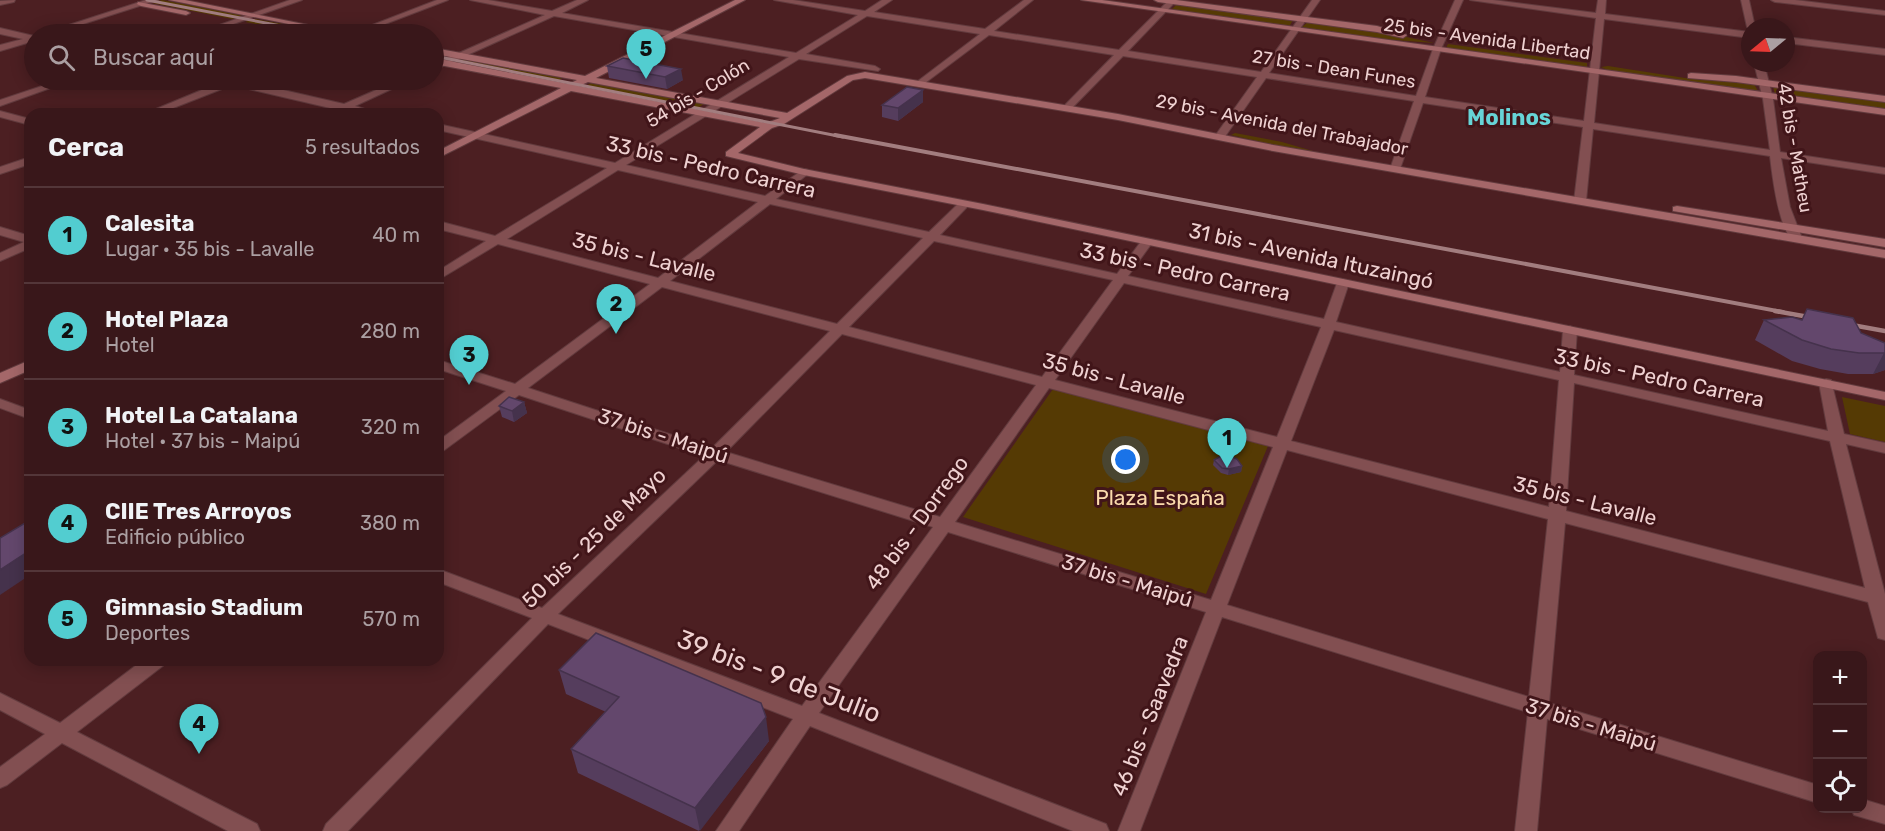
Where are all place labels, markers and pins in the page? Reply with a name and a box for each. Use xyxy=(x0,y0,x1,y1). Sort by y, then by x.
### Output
pin: 5 xyxy=(626,29,666,79)
pin: 2 xyxy=(596,284,636,334)
pin: 3 xyxy=(450,336,488,385)
pin: 1 xyxy=(1208,418,1246,468)
pin: 4 xyxy=(180,704,218,754)

